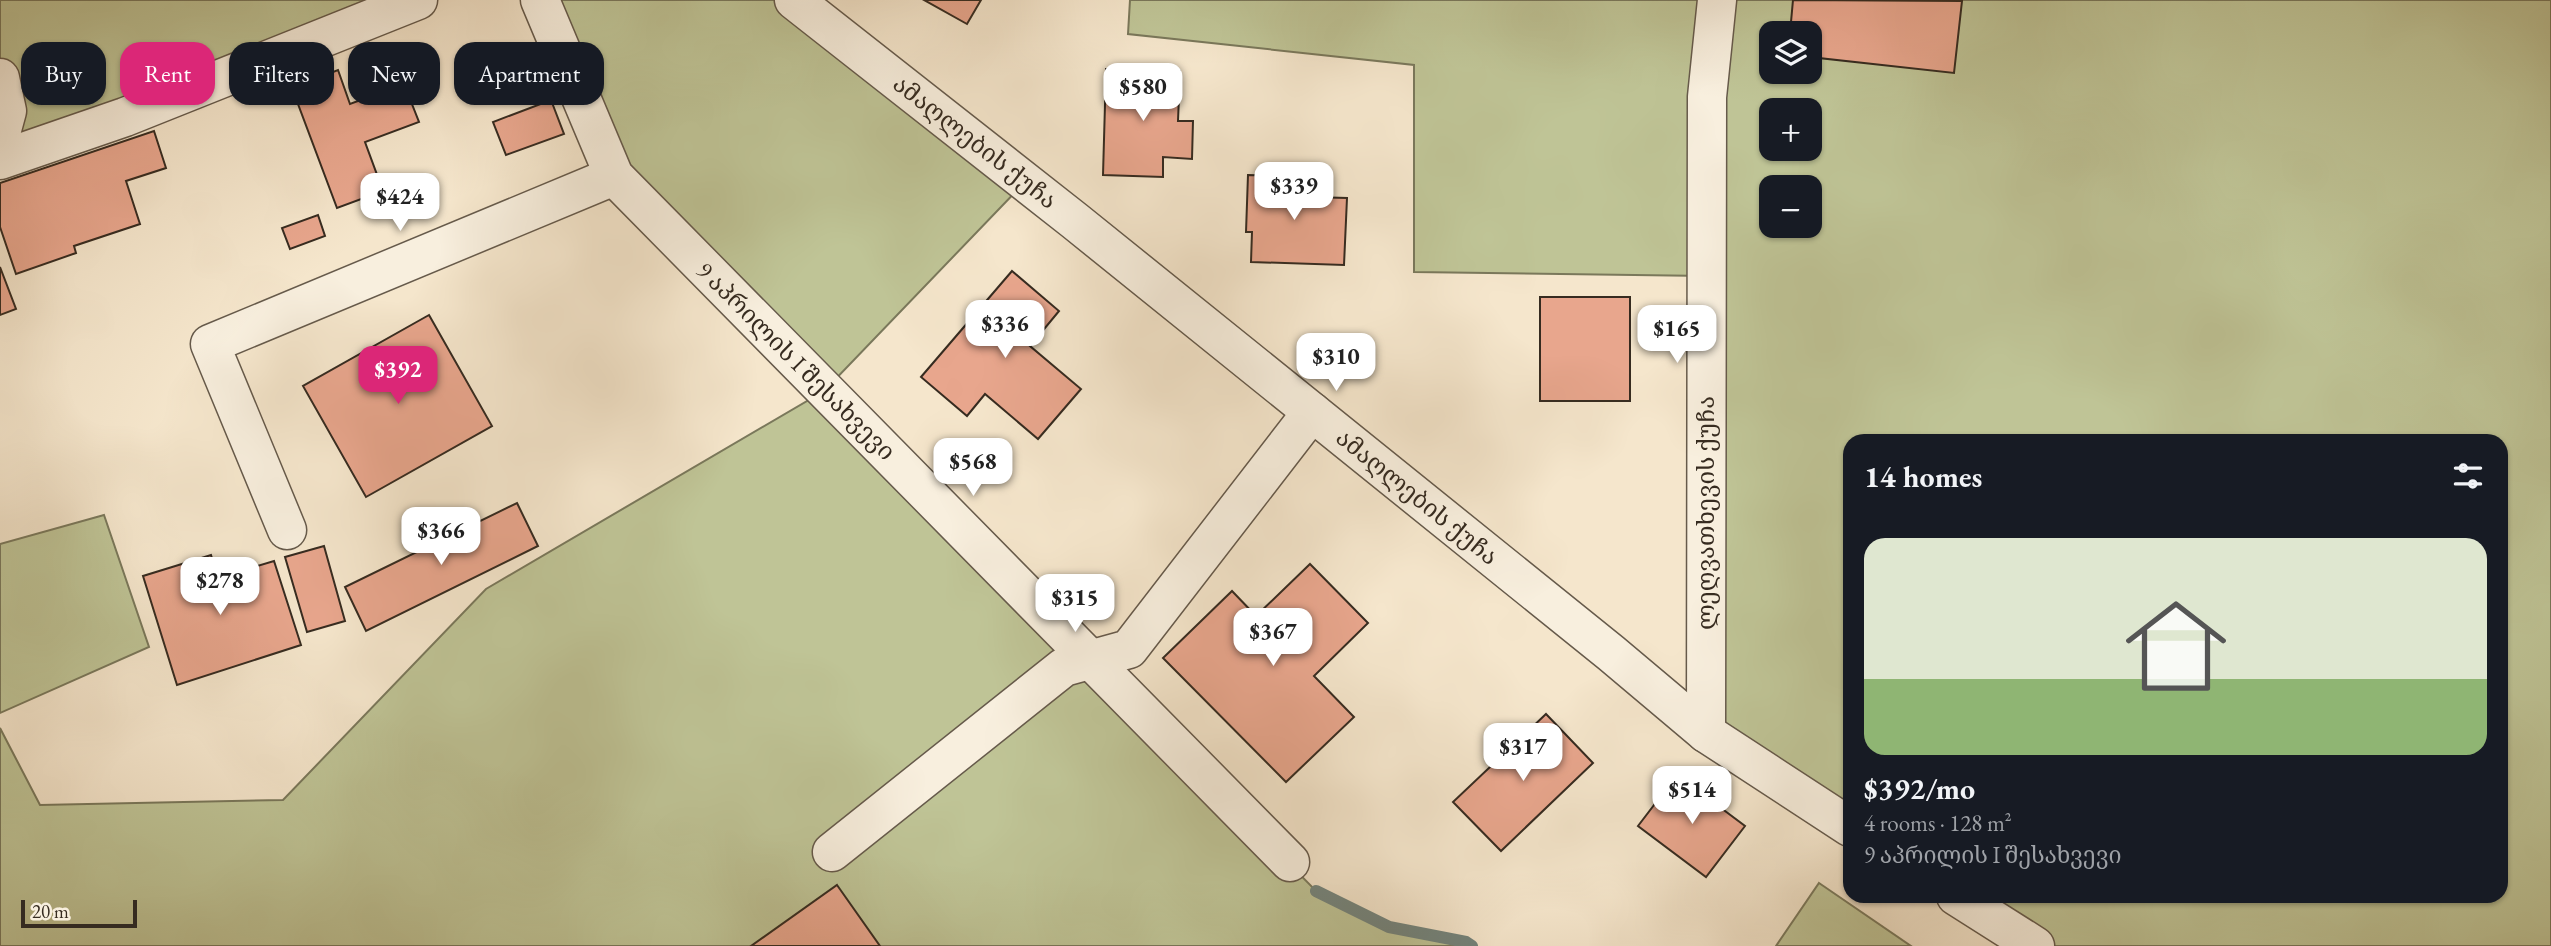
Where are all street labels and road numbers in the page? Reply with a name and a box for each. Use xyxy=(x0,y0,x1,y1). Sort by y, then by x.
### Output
street label: ამაღლების ქუჩა xyxy=(887,68,1064,215)
street label: 9 აპრილის I შესახვევი xyxy=(690,255,902,467)
street label: ლეღვათხევის ქუჩა xyxy=(1690,396,1721,630)
street label: ამაღლების ქუჩა xyxy=(1330,422,1505,572)

